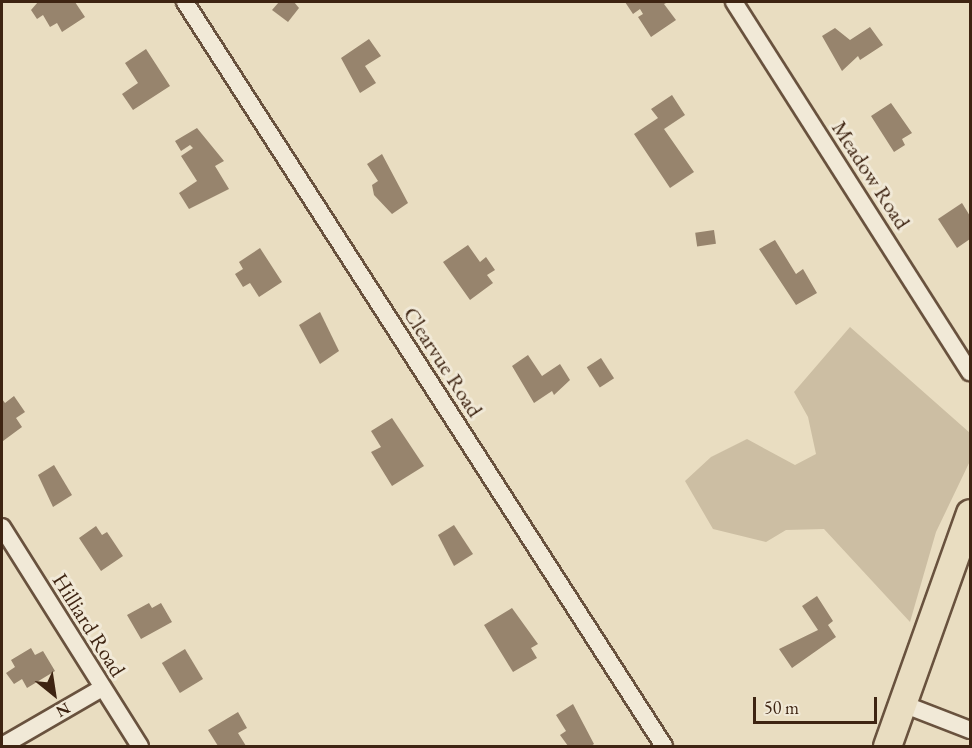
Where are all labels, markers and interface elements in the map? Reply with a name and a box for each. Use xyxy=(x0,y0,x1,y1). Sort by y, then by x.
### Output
street label: Meadow Road xyxy=(826,116,916,234)
street label: Clearvue Road xyxy=(398,302,488,422)
street label: Hilliard Road xyxy=(47,568,131,682)
north arrow xyxy=(24,664,84,724)
scale bar xyxy=(756,685,880,723)
text: 50 m xyxy=(764,696,799,719)
text: N xyxy=(52,698,74,722)

